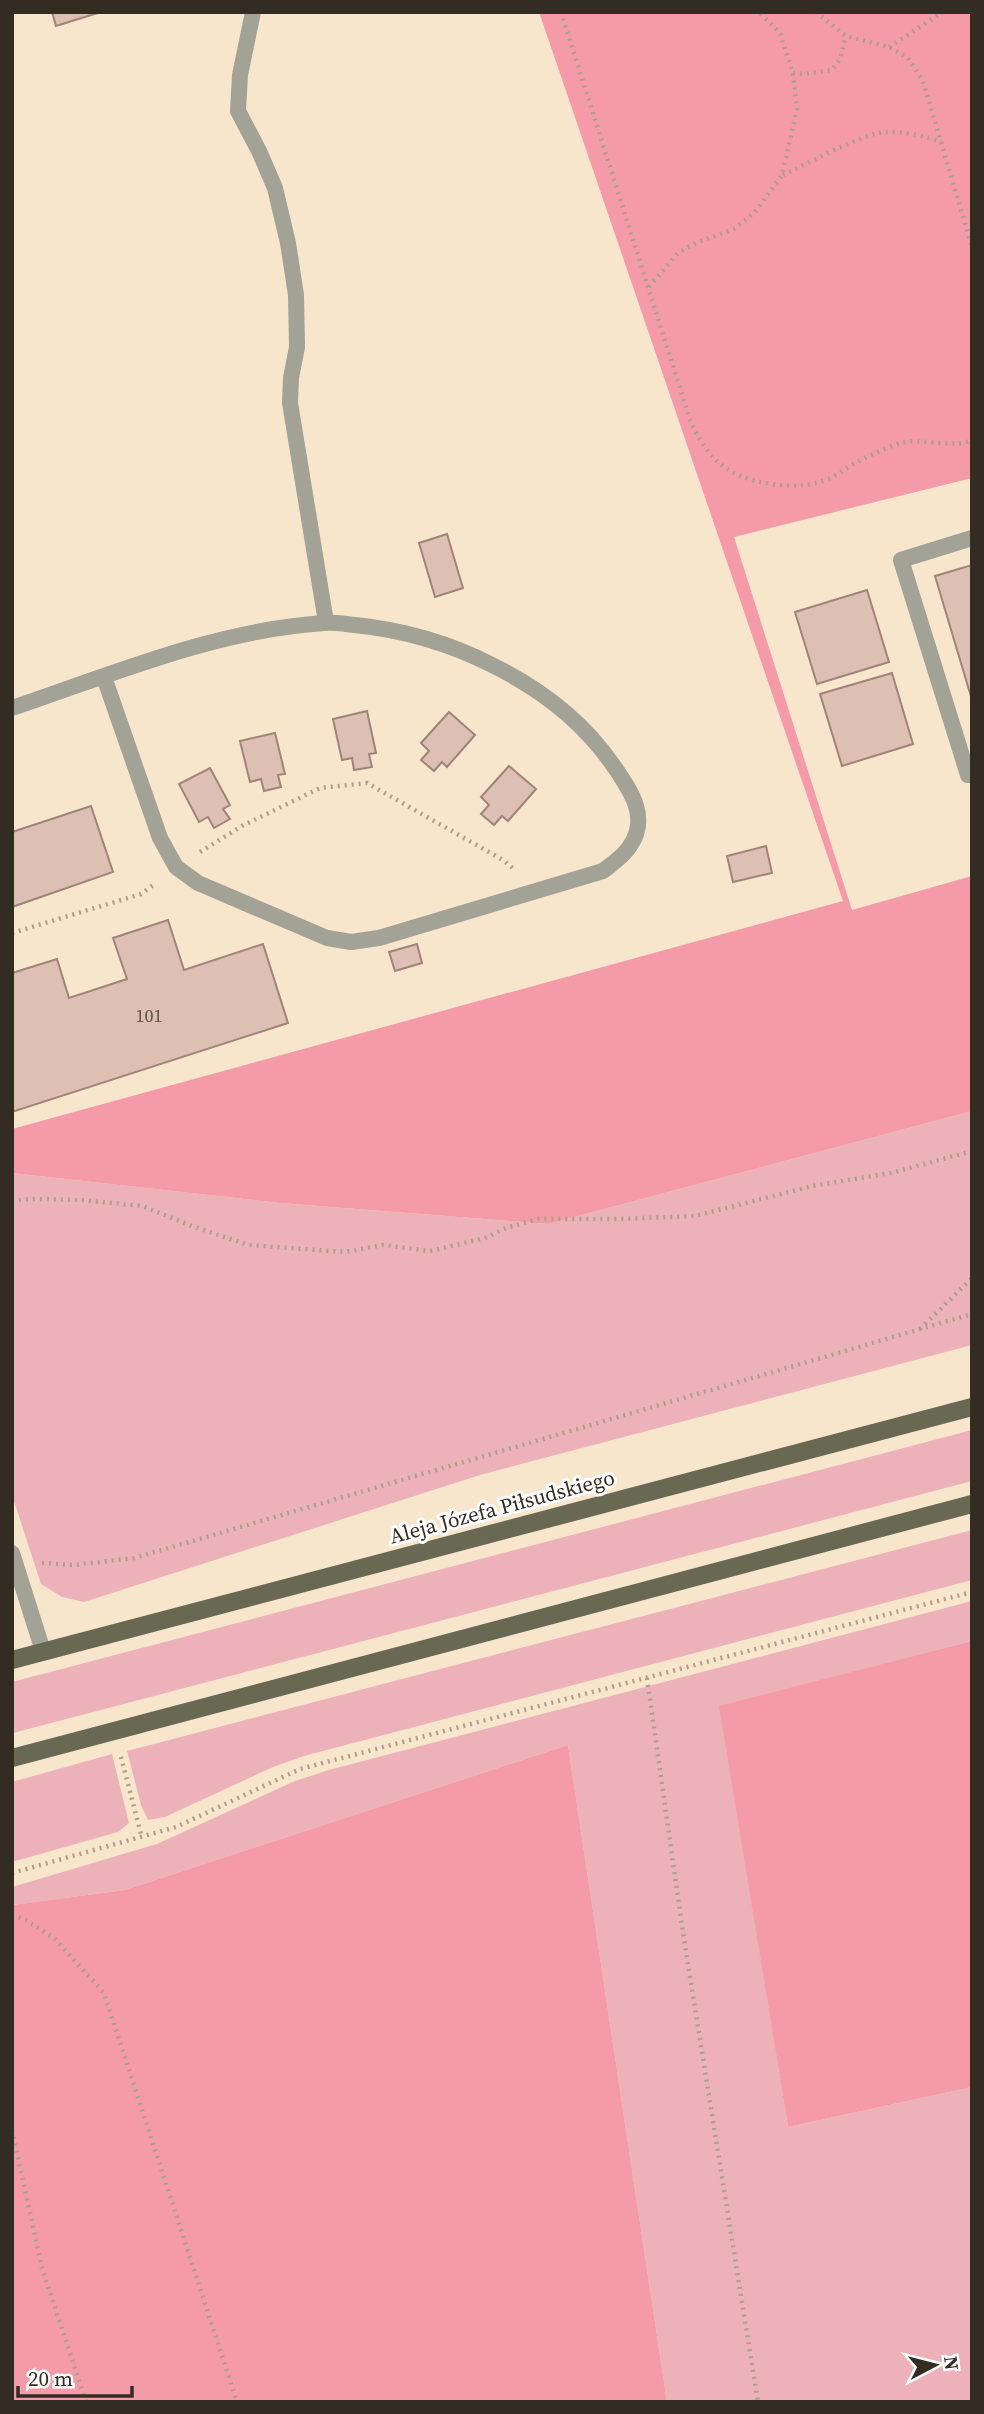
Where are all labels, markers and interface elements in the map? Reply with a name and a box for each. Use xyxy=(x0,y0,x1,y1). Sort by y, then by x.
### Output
house number: 101 xyxy=(136,1003,163,1028)
street label: Aleja Józefa Piłsudskiego xyxy=(386,1462,618,1551)
north arrow xyxy=(900,2330,970,2400)
scale bar xyxy=(18,2354,131,2398)
text: N xyxy=(938,2354,966,2372)
text: 20 m xyxy=(28,2364,73,2393)

